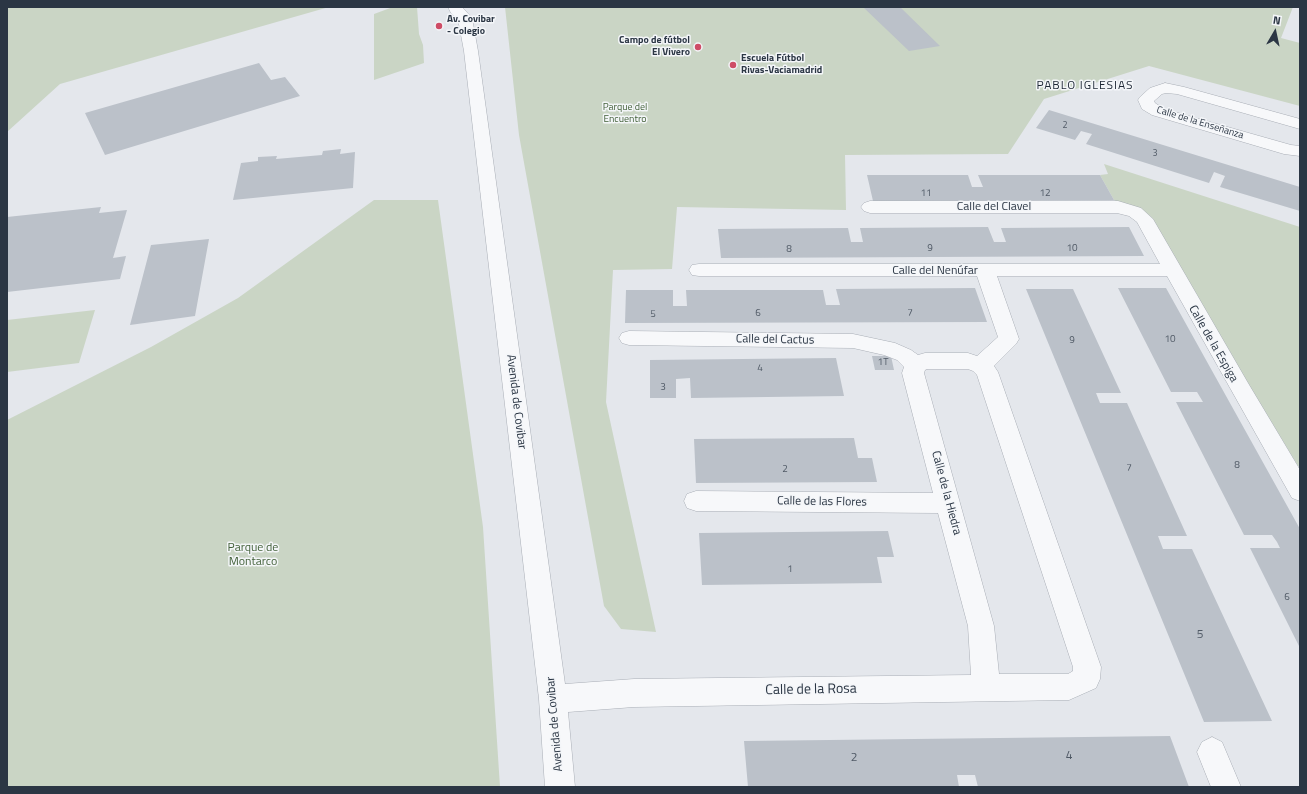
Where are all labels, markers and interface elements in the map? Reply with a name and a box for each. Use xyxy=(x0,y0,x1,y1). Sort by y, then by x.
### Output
north arrow xyxy=(1255,12,1295,52)
text: N xyxy=(1272,12,1282,29)
place label: Av. Covibar - Colegio xyxy=(447,14,495,38)
marker: Av. Covibar - Colegio xyxy=(434,21,444,31)
place label: Campo de fútbol El Vivero xyxy=(619,35,690,58)
marker: Campo de fútbol El Vivero xyxy=(693,42,703,52)
place label: Escuela Fútbol Rivas-Vaciamadrid xyxy=(741,53,822,76)
marker: Escuela Fútbol Rivas-Vaciamadrid xyxy=(728,60,738,70)
district label: PABLO IGLESIAS xyxy=(1036,79,1134,93)
park label: Parque del Encuentro xyxy=(603,102,647,126)
street label: Calle de la Enseñanza xyxy=(1155,104,1245,142)
house number: 2 xyxy=(1062,121,1068,131)
house number: 3 xyxy=(1152,149,1158,159)
house number: 11 xyxy=(920,188,932,200)
house number: 12 xyxy=(1039,188,1051,200)
street label: Calle del Clavel xyxy=(957,200,1031,214)
house number: 9 xyxy=(927,243,933,255)
house number: 10 xyxy=(1066,243,1078,255)
house number: 8 xyxy=(786,244,792,256)
street label: Calle del Nenúfar xyxy=(892,264,978,278)
street label: Calle de la Espiga xyxy=(1185,303,1241,385)
house number: 6 xyxy=(755,308,761,320)
house number: 7 xyxy=(907,308,913,320)
house number: 5 xyxy=(650,309,656,321)
street label: Calle del Cactus xyxy=(736,332,814,348)
house number: 10 xyxy=(1164,334,1176,346)
house number: 9 xyxy=(1069,335,1075,347)
street label: Avenida de Covibar xyxy=(503,354,529,450)
house number: 1T xyxy=(878,357,888,369)
house number: 4 xyxy=(757,363,763,375)
house number: 3 xyxy=(660,382,666,394)
street label: Calle de la Hiedra xyxy=(928,449,964,537)
house number: 8 xyxy=(1234,460,1240,472)
house number: 7 xyxy=(1126,463,1132,475)
house number: 2 xyxy=(782,464,788,476)
street label: Calle de las Flores xyxy=(777,494,867,510)
park label: Parque de Montarco xyxy=(228,541,278,569)
house number: 1 xyxy=(787,564,793,576)
house number: 6 xyxy=(1284,592,1290,604)
house number: 5 xyxy=(1197,628,1203,642)
street label: Avenida de Covibar xyxy=(544,676,566,772)
street label: Calle de la Rosa xyxy=(765,681,857,699)
house number: 4 xyxy=(1066,749,1072,763)
house number: 2 xyxy=(851,751,857,765)

